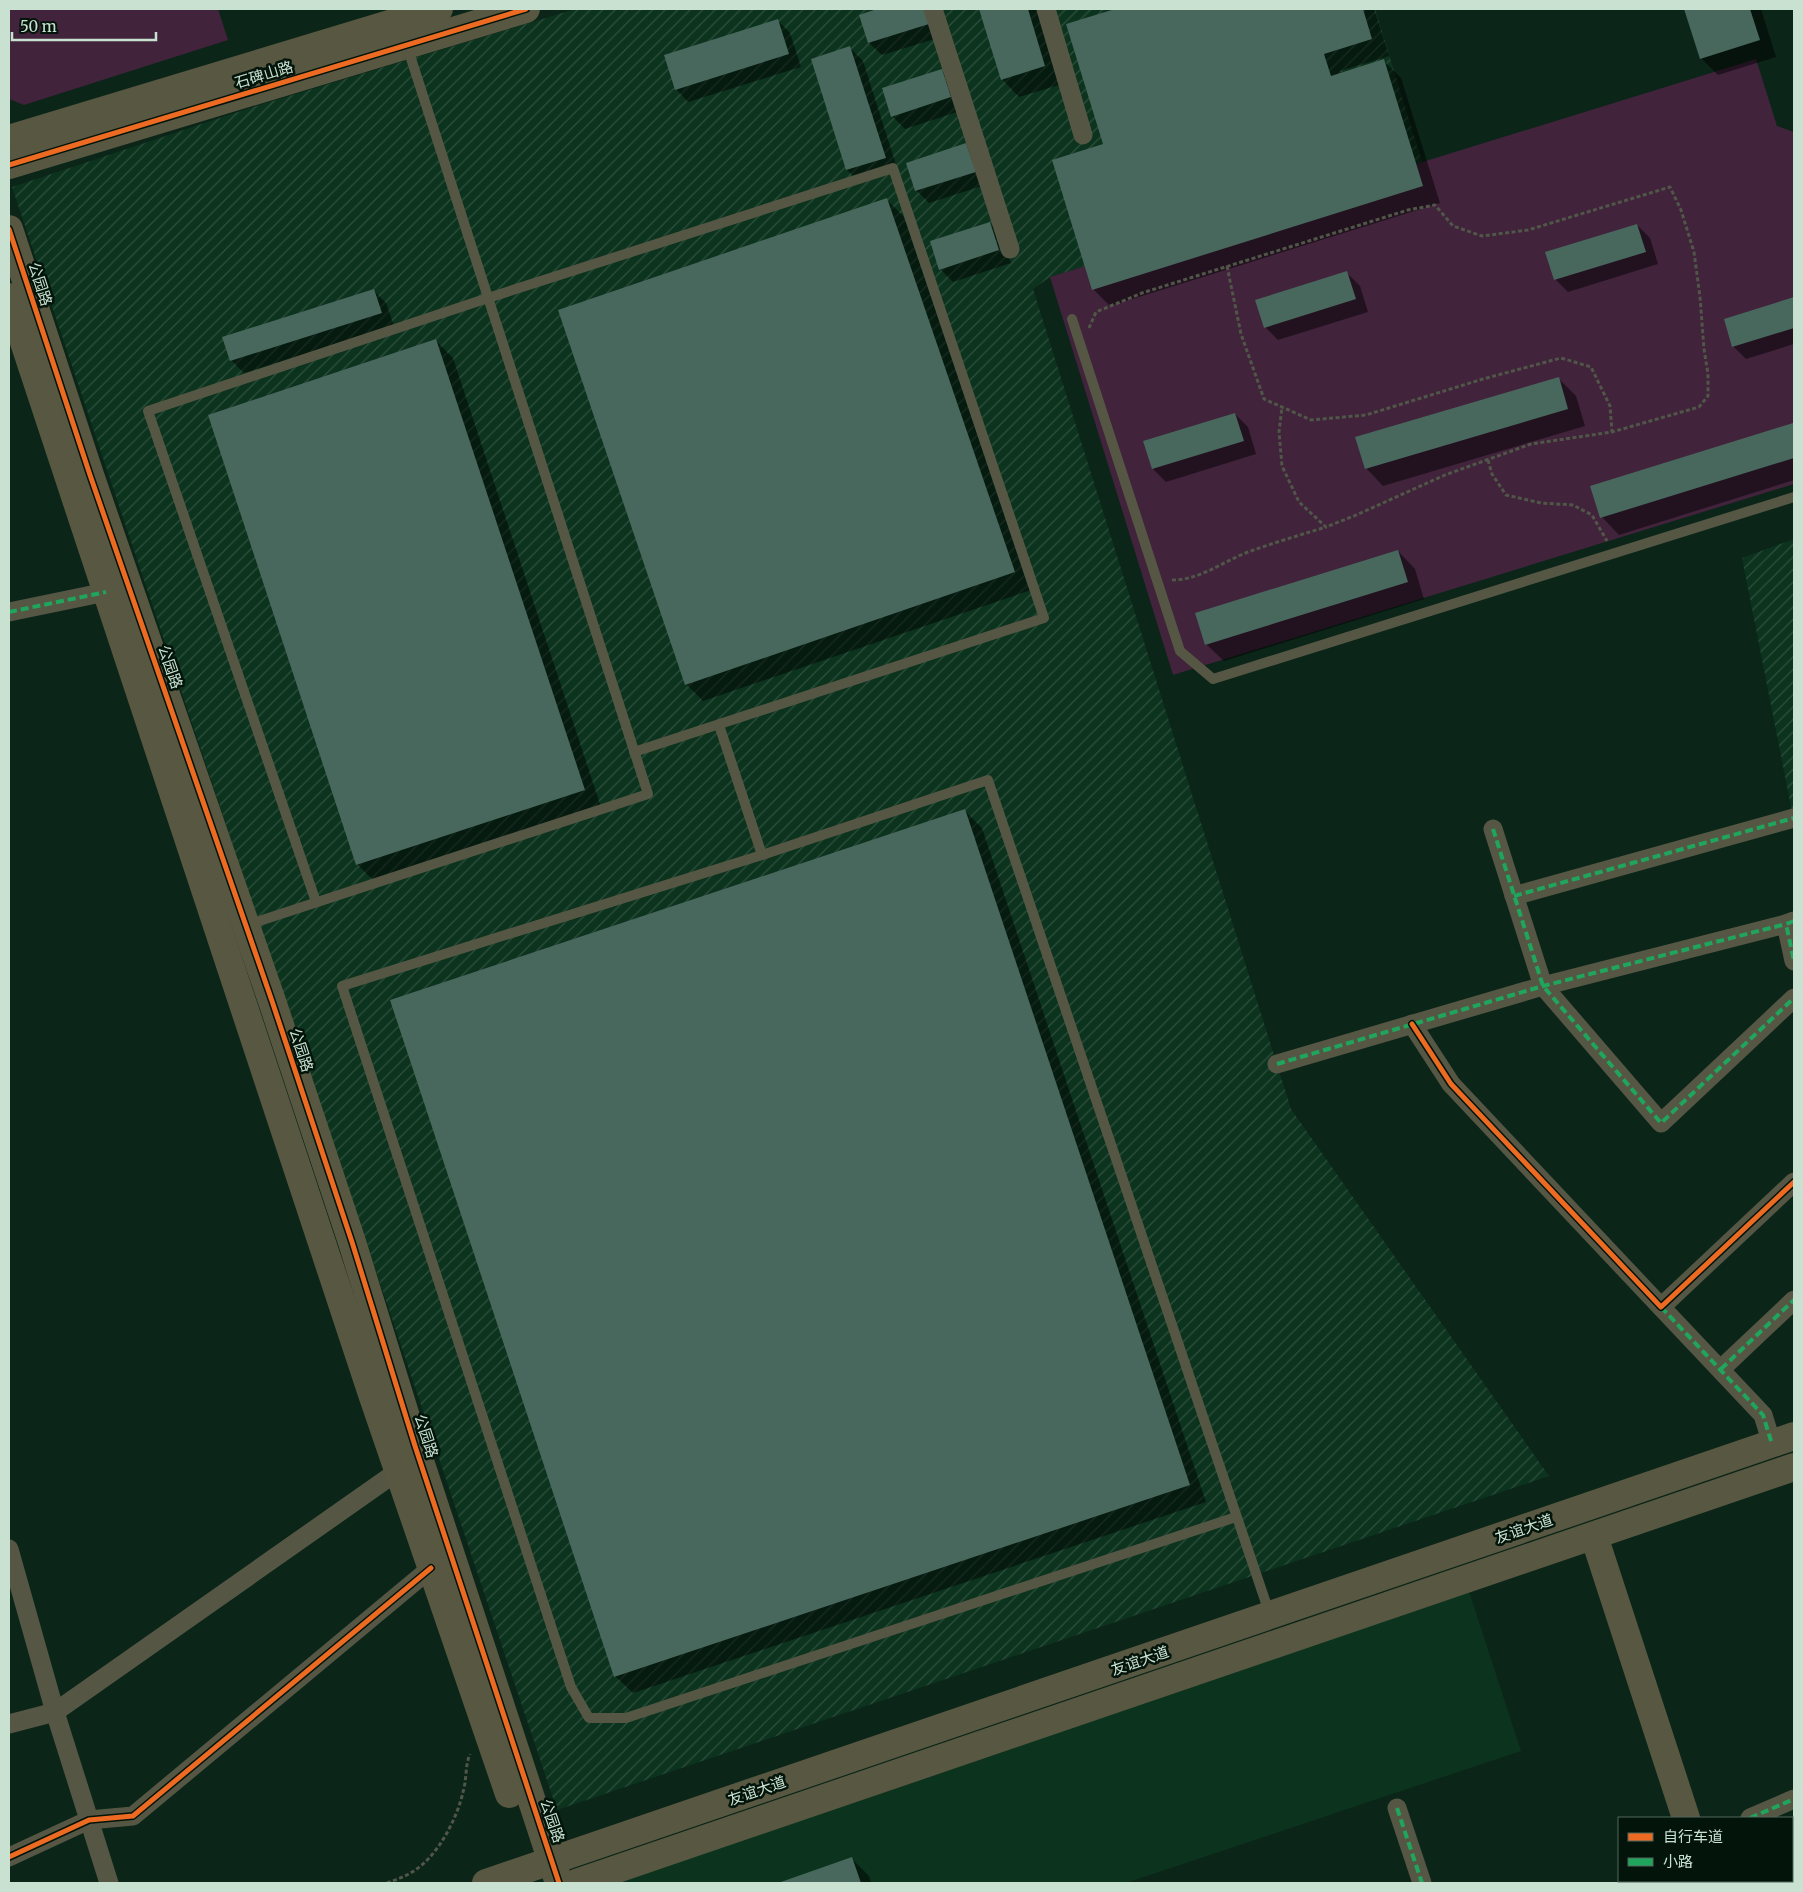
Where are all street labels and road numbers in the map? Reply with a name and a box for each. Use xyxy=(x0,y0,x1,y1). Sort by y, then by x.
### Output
street label: 石碑山路 xyxy=(232,57,295,92)
street label: 公园路 xyxy=(24,260,56,308)
street label: 公园路 xyxy=(154,642,187,691)
street label: 公园路 xyxy=(285,1026,317,1074)
street label: 公园路 xyxy=(410,1412,442,1460)
street label: 友谊大道 xyxy=(1492,1510,1555,1547)
street label: 友谊大道 xyxy=(1108,1642,1171,1679)
street label: 友谊大道 xyxy=(725,1772,788,1809)
street label: 公园路 xyxy=(536,1796,569,1845)

